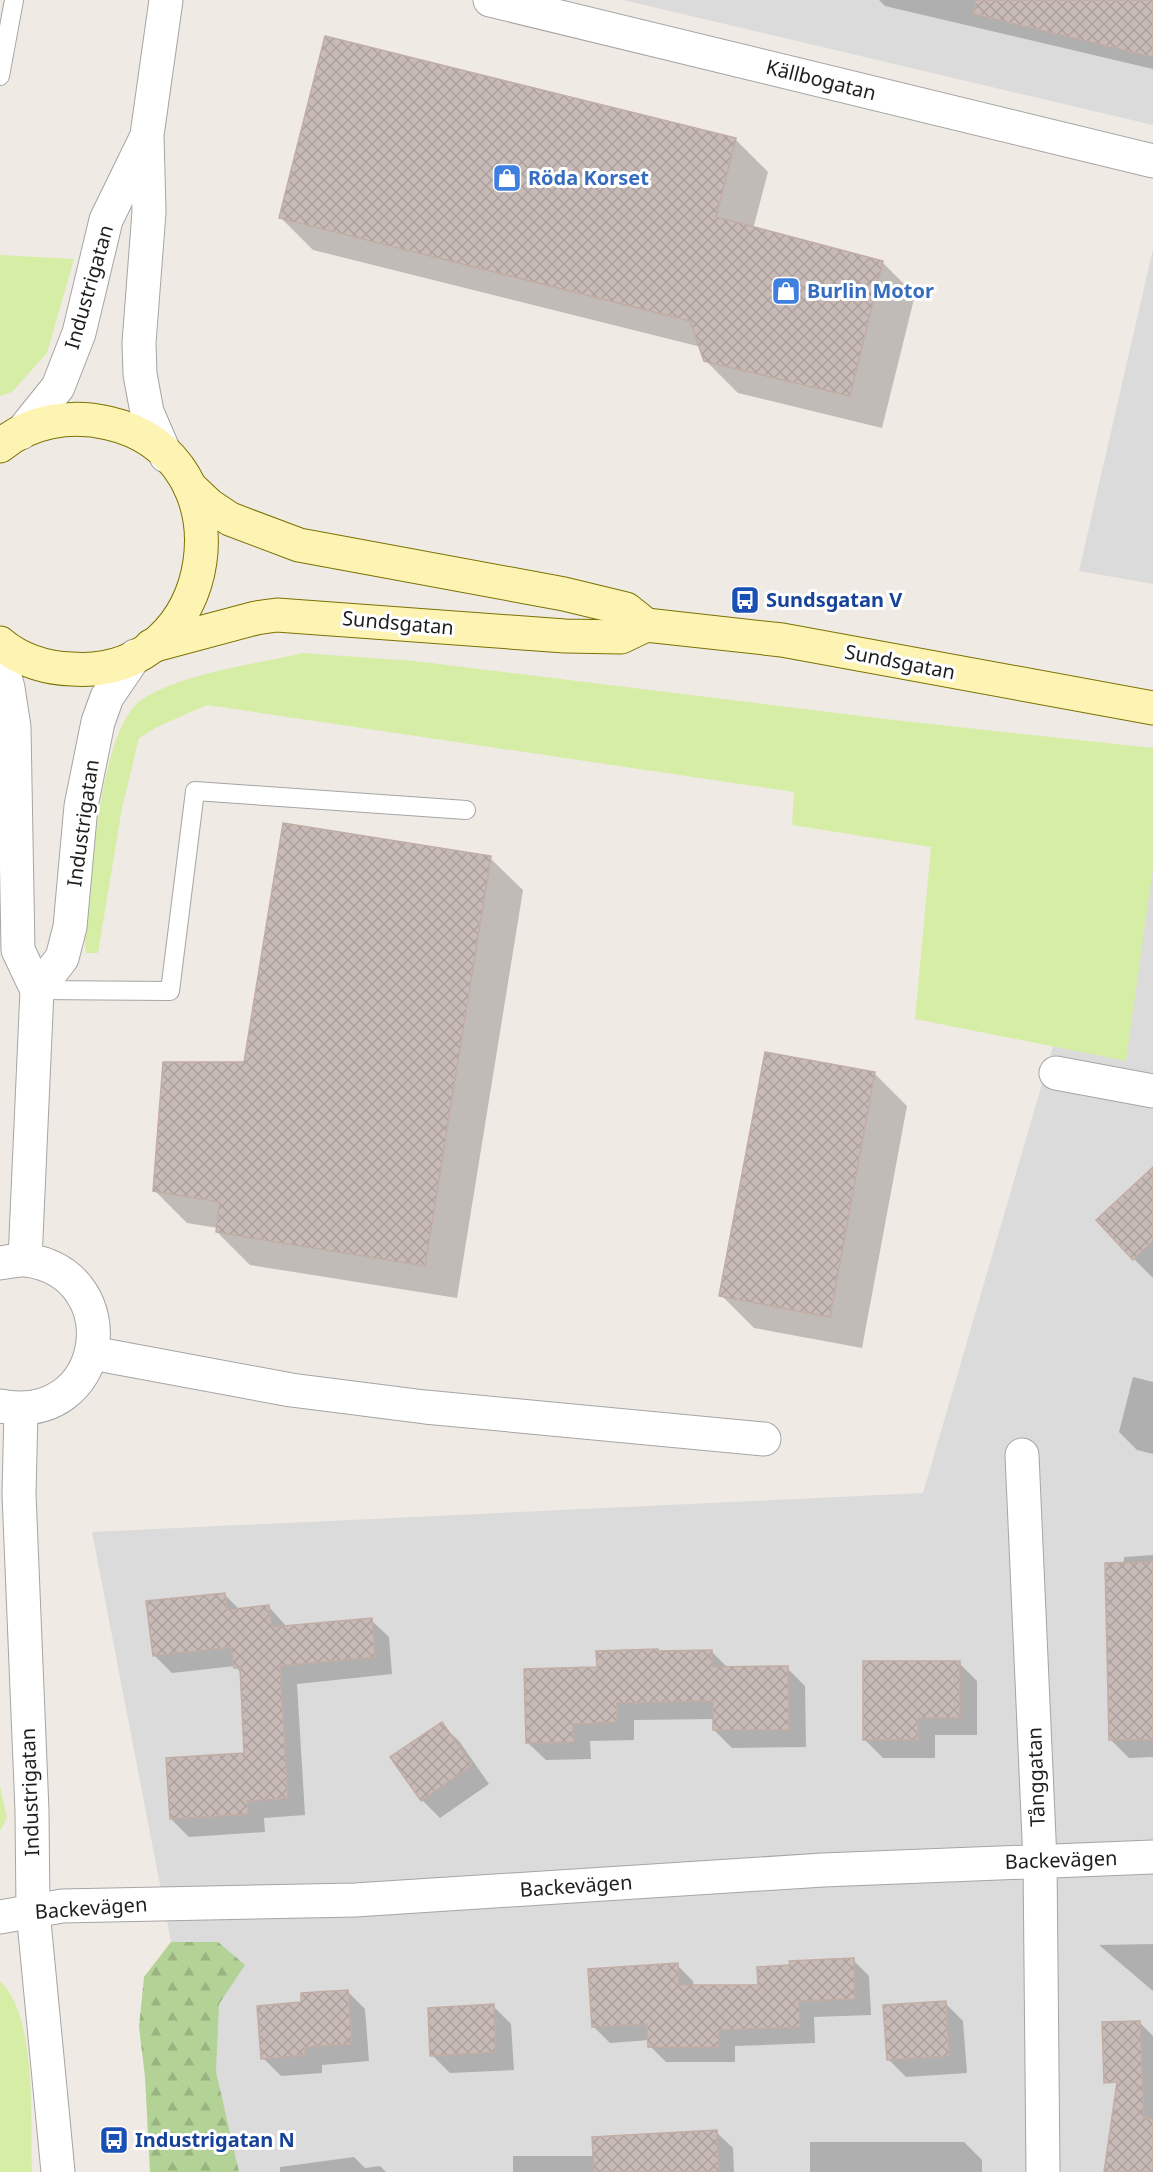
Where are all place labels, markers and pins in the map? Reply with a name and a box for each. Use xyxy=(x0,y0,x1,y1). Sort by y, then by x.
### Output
shop icon: Röda Korset xyxy=(491,162,523,194)
place label: Röda Korset xyxy=(528,164,649,191)
shop icon: Burlin Motor xyxy=(770,275,802,307)
place label: Burlin Motor xyxy=(807,277,934,304)
bus stop icon: Sundsgatan V xyxy=(729,584,761,616)
place label: Sundsgatan V xyxy=(766,586,902,613)
bus stop icon: Industrigatan N xyxy=(98,2124,130,2156)
place label: Industrigatan N xyxy=(135,2126,295,2153)

